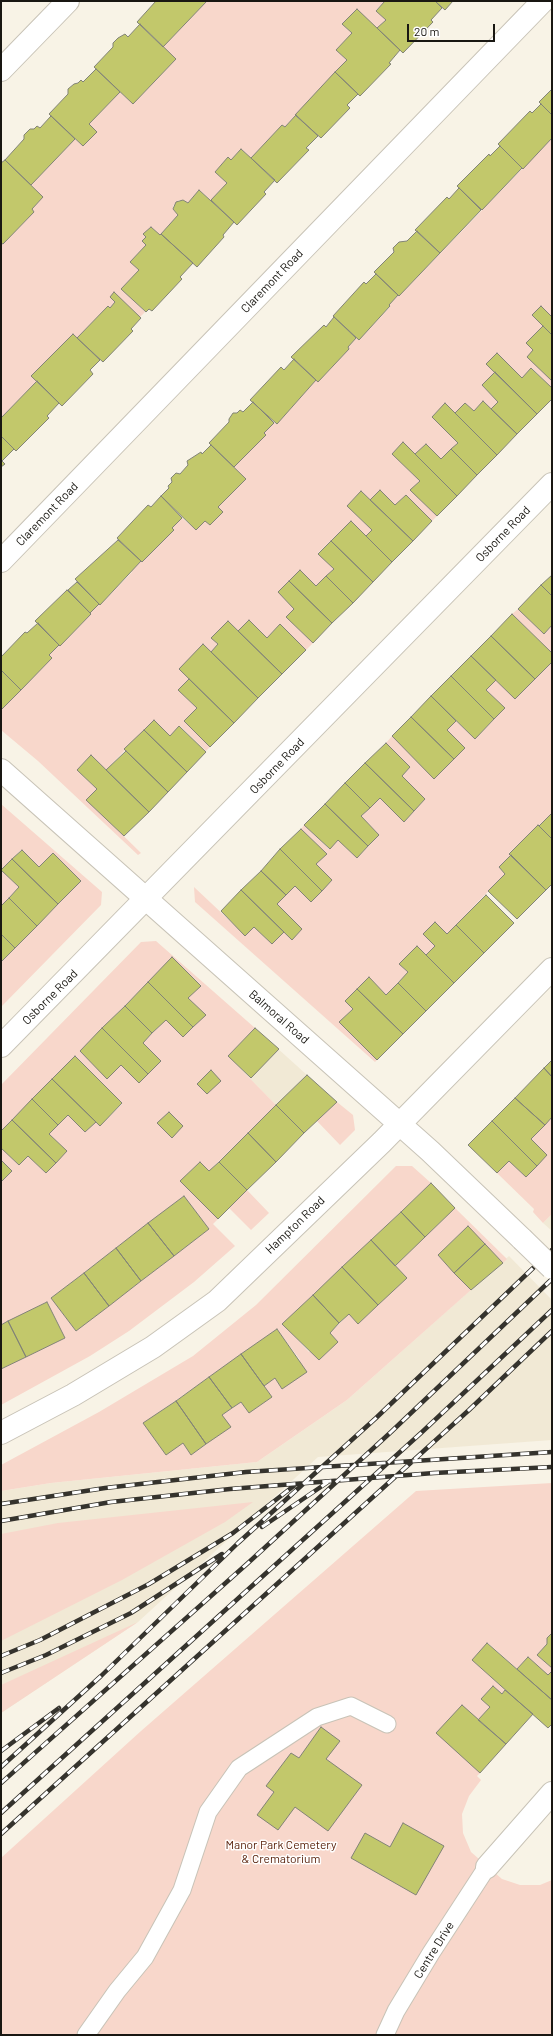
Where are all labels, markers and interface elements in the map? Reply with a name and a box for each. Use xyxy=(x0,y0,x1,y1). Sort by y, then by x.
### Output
scale bar xyxy=(409,16,497,42)
text: 20 m xyxy=(414,24,440,38)
street label: Claremont Road xyxy=(238,246,306,316)
street label: Claremont Road xyxy=(13,479,81,549)
street label: Osborne Road xyxy=(473,503,533,565)
street label: Osborne Road xyxy=(247,735,307,797)
street label: Osborne Road xyxy=(19,966,81,1028)
street label: Balmoral Road xyxy=(246,987,312,1047)
street label: Hampton Road xyxy=(262,1193,328,1257)
park label: Manor Park Cemetery & Crematorium xyxy=(225,1838,337,1866)
street label: Centre Drive xyxy=(411,1919,457,1981)

